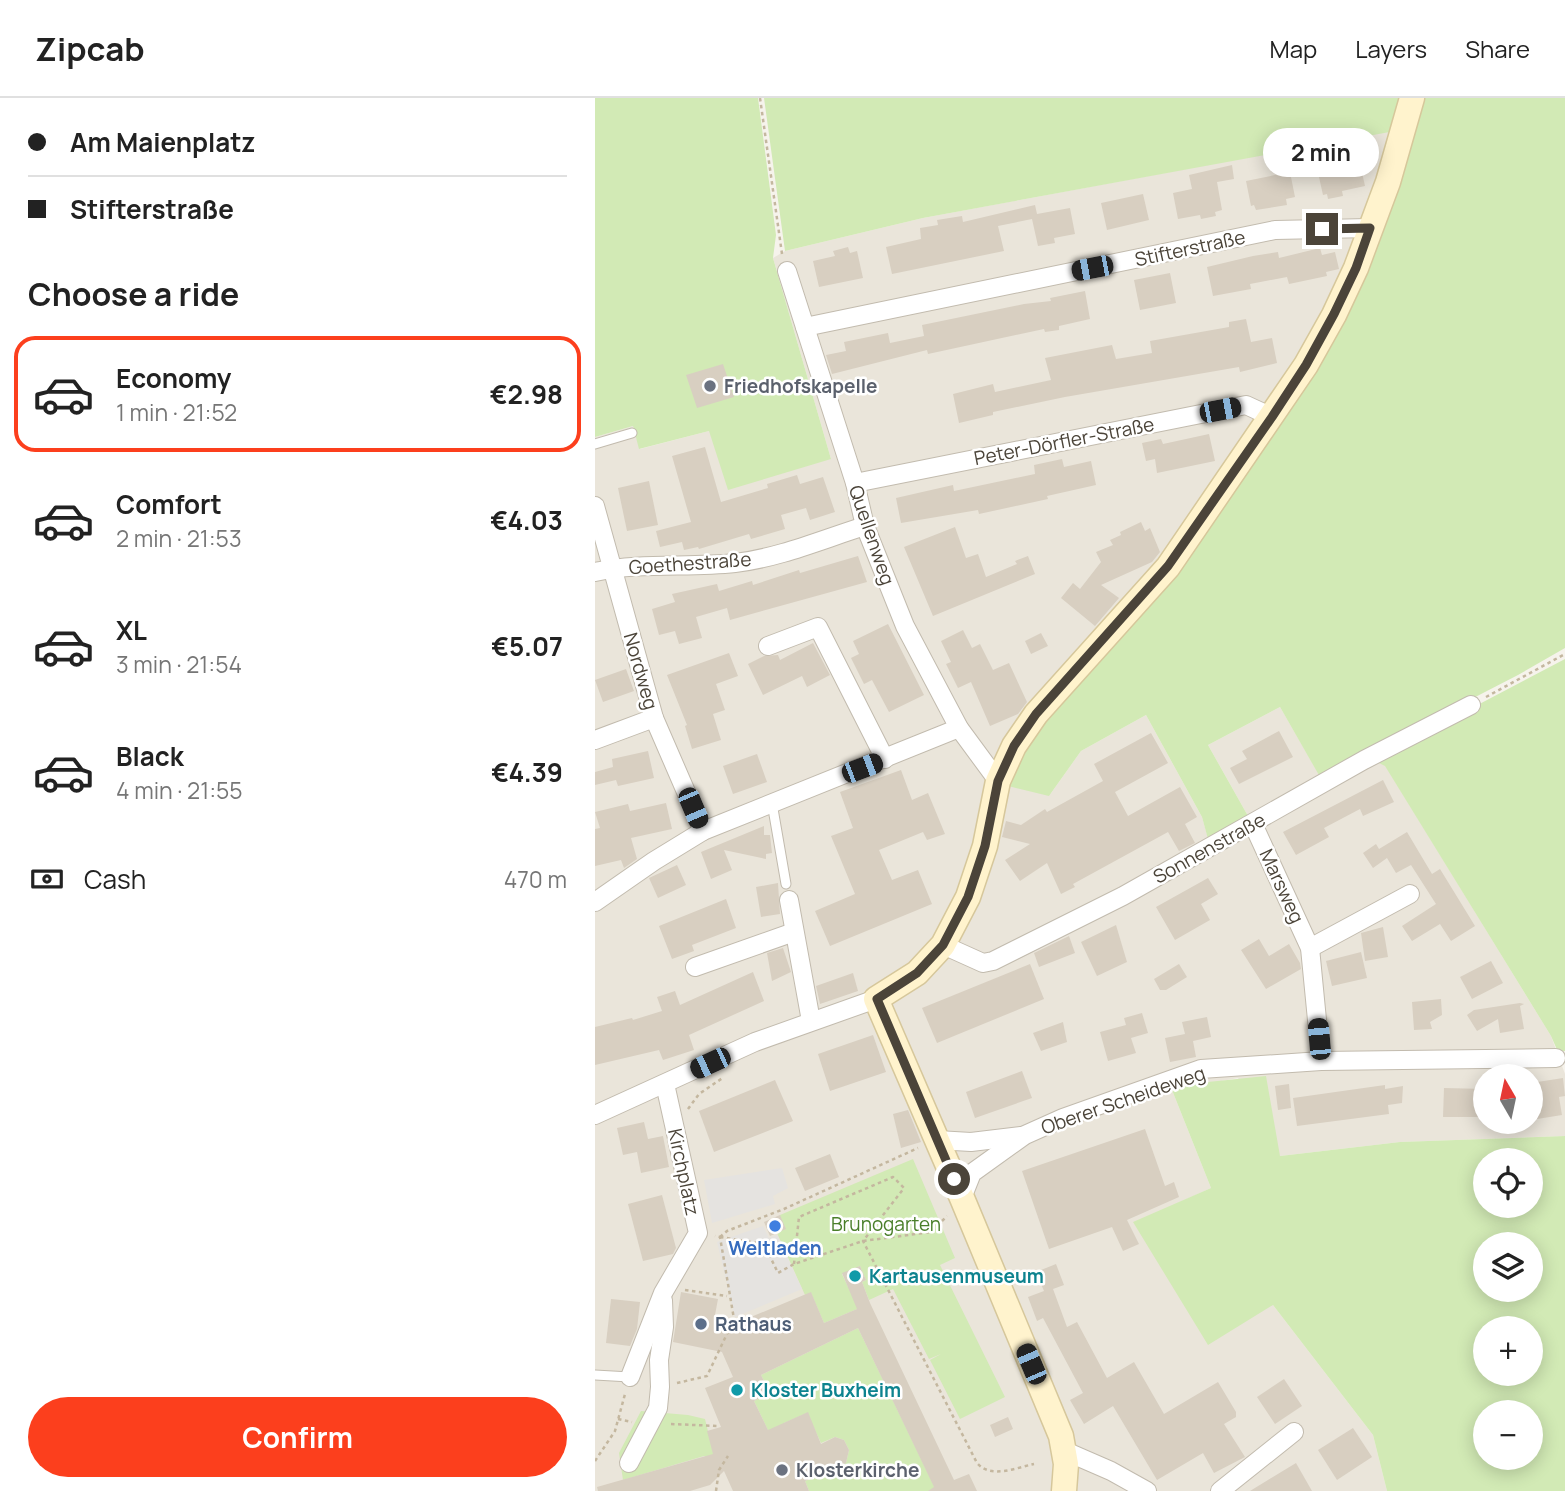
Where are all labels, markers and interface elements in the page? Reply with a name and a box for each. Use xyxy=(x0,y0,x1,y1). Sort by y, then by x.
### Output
text: Zipcab xyxy=(35,26,145,71)
text: Map xyxy=(1270,32,1317,65)
text: Layers xyxy=(1355,32,1427,65)
text: Share xyxy=(1465,32,1530,65)
text: Am Maienplatz xyxy=(70,124,255,160)
callout: 2 min xyxy=(1264,128,1380,176)
text: 2 min xyxy=(1291,136,1351,168)
text: Stifterstraße xyxy=(70,191,234,227)
route end xyxy=(1306,213,1338,245)
street label: Stifterstraße xyxy=(1132,224,1248,272)
car xyxy=(1070,254,1115,282)
text: Choose a ride xyxy=(28,272,239,316)
text: Economy xyxy=(116,360,231,396)
icon: car xyxy=(32,363,95,426)
place label: Friedhofskapelle xyxy=(724,373,878,399)
text: €2.98 xyxy=(490,376,563,412)
marker: Friedhofskapelle xyxy=(702,378,718,394)
text: 1 min · 21:52 xyxy=(116,396,237,428)
car xyxy=(1198,396,1243,424)
street label: Peter-Dörfler-Straße xyxy=(972,411,1156,471)
street label: Quellenweg xyxy=(843,482,901,588)
text: Comfort xyxy=(116,486,222,522)
icon: car xyxy=(32,489,95,552)
text: €4.03 xyxy=(490,502,563,538)
text: 2 min · 21:53 xyxy=(116,522,242,554)
street label: Goethestraße xyxy=(628,546,752,580)
text: XL xyxy=(116,612,147,648)
icon: car xyxy=(32,615,95,678)
text: €5.07 xyxy=(491,628,563,664)
street label: Nordweg xyxy=(618,630,664,712)
text: 3 min · 21:54 xyxy=(116,648,242,680)
text: Black xyxy=(116,738,184,774)
icon: car xyxy=(32,741,95,804)
car xyxy=(839,751,886,785)
text: €4.39 xyxy=(491,754,563,790)
text: 4 min · 21:55 xyxy=(116,774,243,806)
car xyxy=(676,785,711,831)
street label: Sonnenstraße xyxy=(1148,806,1270,890)
street label: Marsweg xyxy=(1253,845,1311,927)
icon: cash xyxy=(28,860,66,898)
text: Cash xyxy=(84,861,146,897)
text: 470 m xyxy=(504,863,567,895)
car xyxy=(1307,1017,1332,1061)
car xyxy=(687,1045,734,1081)
street label: Oberer Scheideweg xyxy=(1037,1060,1209,1140)
north arrow xyxy=(1473,1064,1543,1134)
map controls xyxy=(1473,1064,1543,1470)
street label: Kirchplatz xyxy=(662,1126,706,1218)
button: locate xyxy=(1473,1148,1543,1218)
route start xyxy=(938,1163,970,1195)
park label: Brunogarten xyxy=(831,1211,941,1237)
marker: Weltladen xyxy=(767,1218,783,1234)
button: layers xyxy=(1473,1232,1543,1302)
place label: Weltladen xyxy=(728,1235,822,1261)
place label: Kartausenmuseum xyxy=(869,1263,1044,1289)
marker: Kartausenmuseum xyxy=(847,1268,863,1284)
place label: Rathaus xyxy=(715,1311,792,1337)
marker: Rathaus xyxy=(693,1316,709,1332)
button: + xyxy=(1473,1316,1543,1386)
car xyxy=(1014,1341,1049,1387)
place label: Kloster Buxheim xyxy=(751,1377,901,1403)
marker: Kloster Buxheim xyxy=(729,1382,745,1398)
button: Confirm xyxy=(28,1397,567,1477)
button: − xyxy=(1473,1400,1543,1470)
place label: Klosterkirche xyxy=(796,1457,919,1483)
marker: Klosterkirche xyxy=(774,1462,790,1478)

